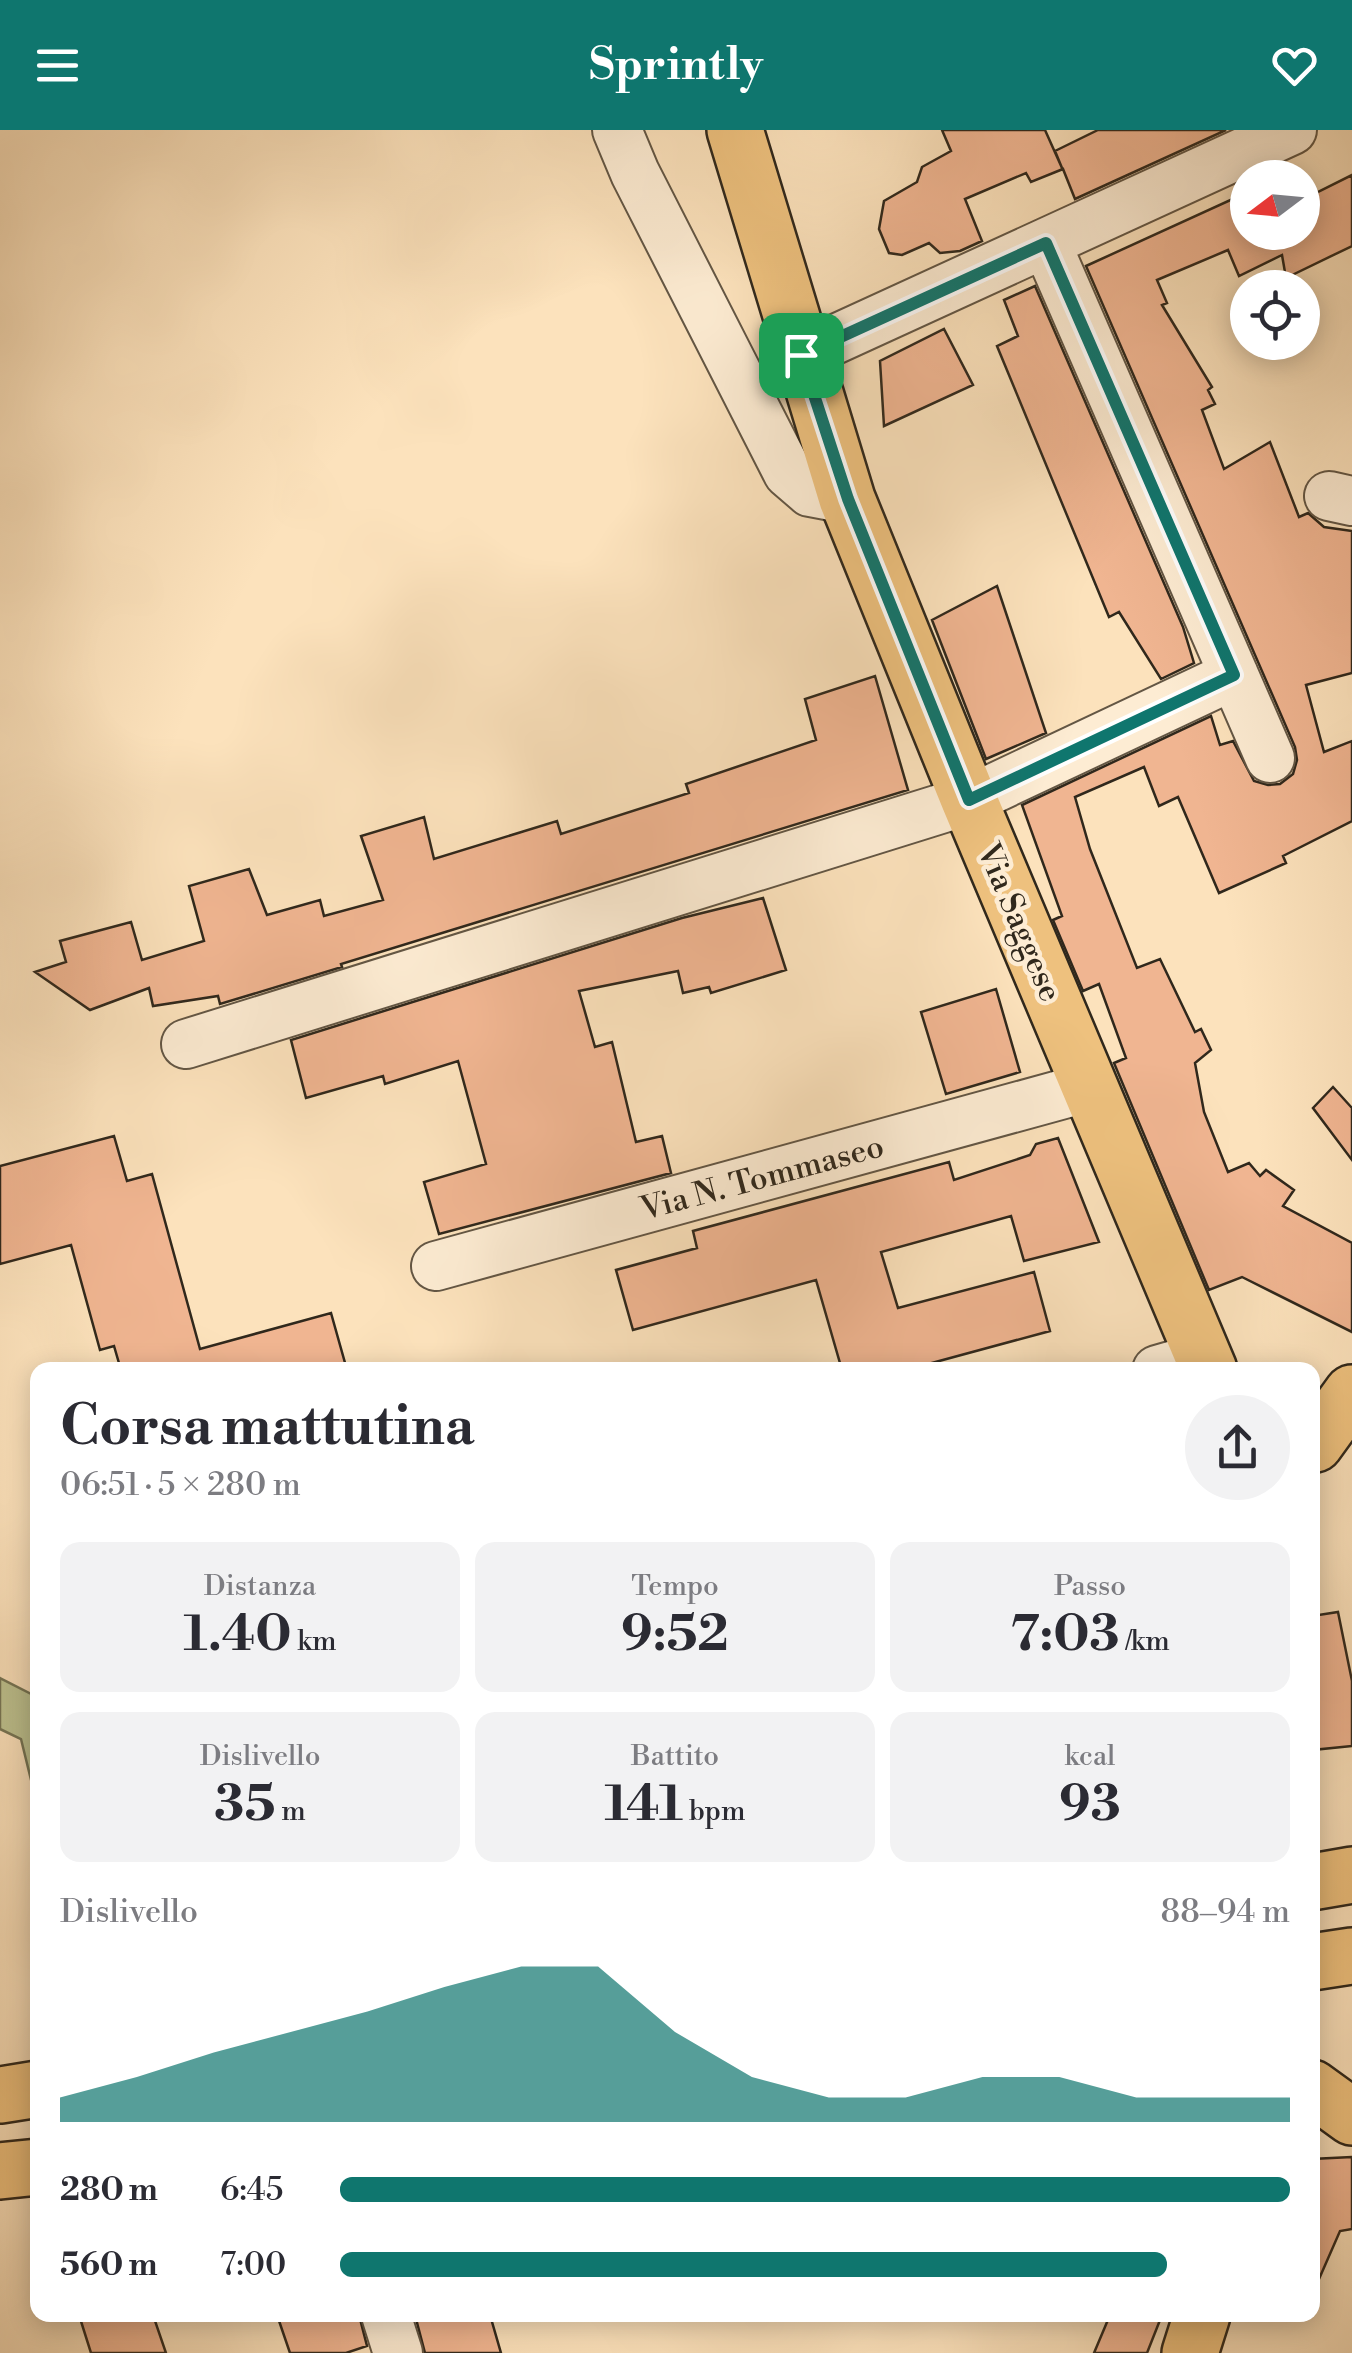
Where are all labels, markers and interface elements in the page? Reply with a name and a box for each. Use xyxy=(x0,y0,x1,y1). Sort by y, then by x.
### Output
text: Sprintly xyxy=(589,37,763,94)
icon: menu xyxy=(30,38,85,93)
icon: heart xyxy=(1267,38,1322,93)
north arrow xyxy=(1230,160,1320,250)
map controls xyxy=(1230,160,1320,360)
button: locate xyxy=(1230,270,1320,360)
pin xyxy=(759,313,844,398)
icon: arrive xyxy=(774,328,829,383)
street label: Via Saggese xyxy=(967,836,1070,1008)
street label: Via N. Tommaseo xyxy=(635,1126,888,1230)
text: Corsa mattutina xyxy=(60,1393,474,1462)
button: share xyxy=(1185,1395,1290,1500)
text: 06:51 · 5 × 280 m xyxy=(60,1465,301,1505)
text: Distanza xyxy=(204,1569,316,1604)
text: Tempo xyxy=(631,1569,719,1604)
text: Passo xyxy=(1054,1569,1126,1604)
text: 1.40 xyxy=(184,1604,292,1666)
text: 9:52 xyxy=(621,1604,729,1666)
text: 7:03 xyxy=(1010,1604,1120,1666)
text: km xyxy=(292,1624,336,1659)
text: /km xyxy=(1120,1624,1170,1659)
text: Dislivello xyxy=(200,1739,320,1774)
text: Battito xyxy=(631,1739,719,1774)
text: kcal xyxy=(1065,1739,1115,1774)
text: 35 xyxy=(214,1774,275,1836)
text: 141 xyxy=(604,1774,683,1836)
text: 93 xyxy=(1059,1774,1121,1836)
text: m xyxy=(275,1794,306,1829)
text: bpm xyxy=(683,1794,746,1829)
text: Dislivello xyxy=(60,1892,198,1932)
text: 88–94 m xyxy=(1161,1892,1290,1932)
text: 280 m xyxy=(60,2170,158,2210)
text: 6:45 xyxy=(220,2170,283,2210)
text: 560 m xyxy=(60,2245,158,2285)
text: 7:00 xyxy=(220,2245,286,2285)

